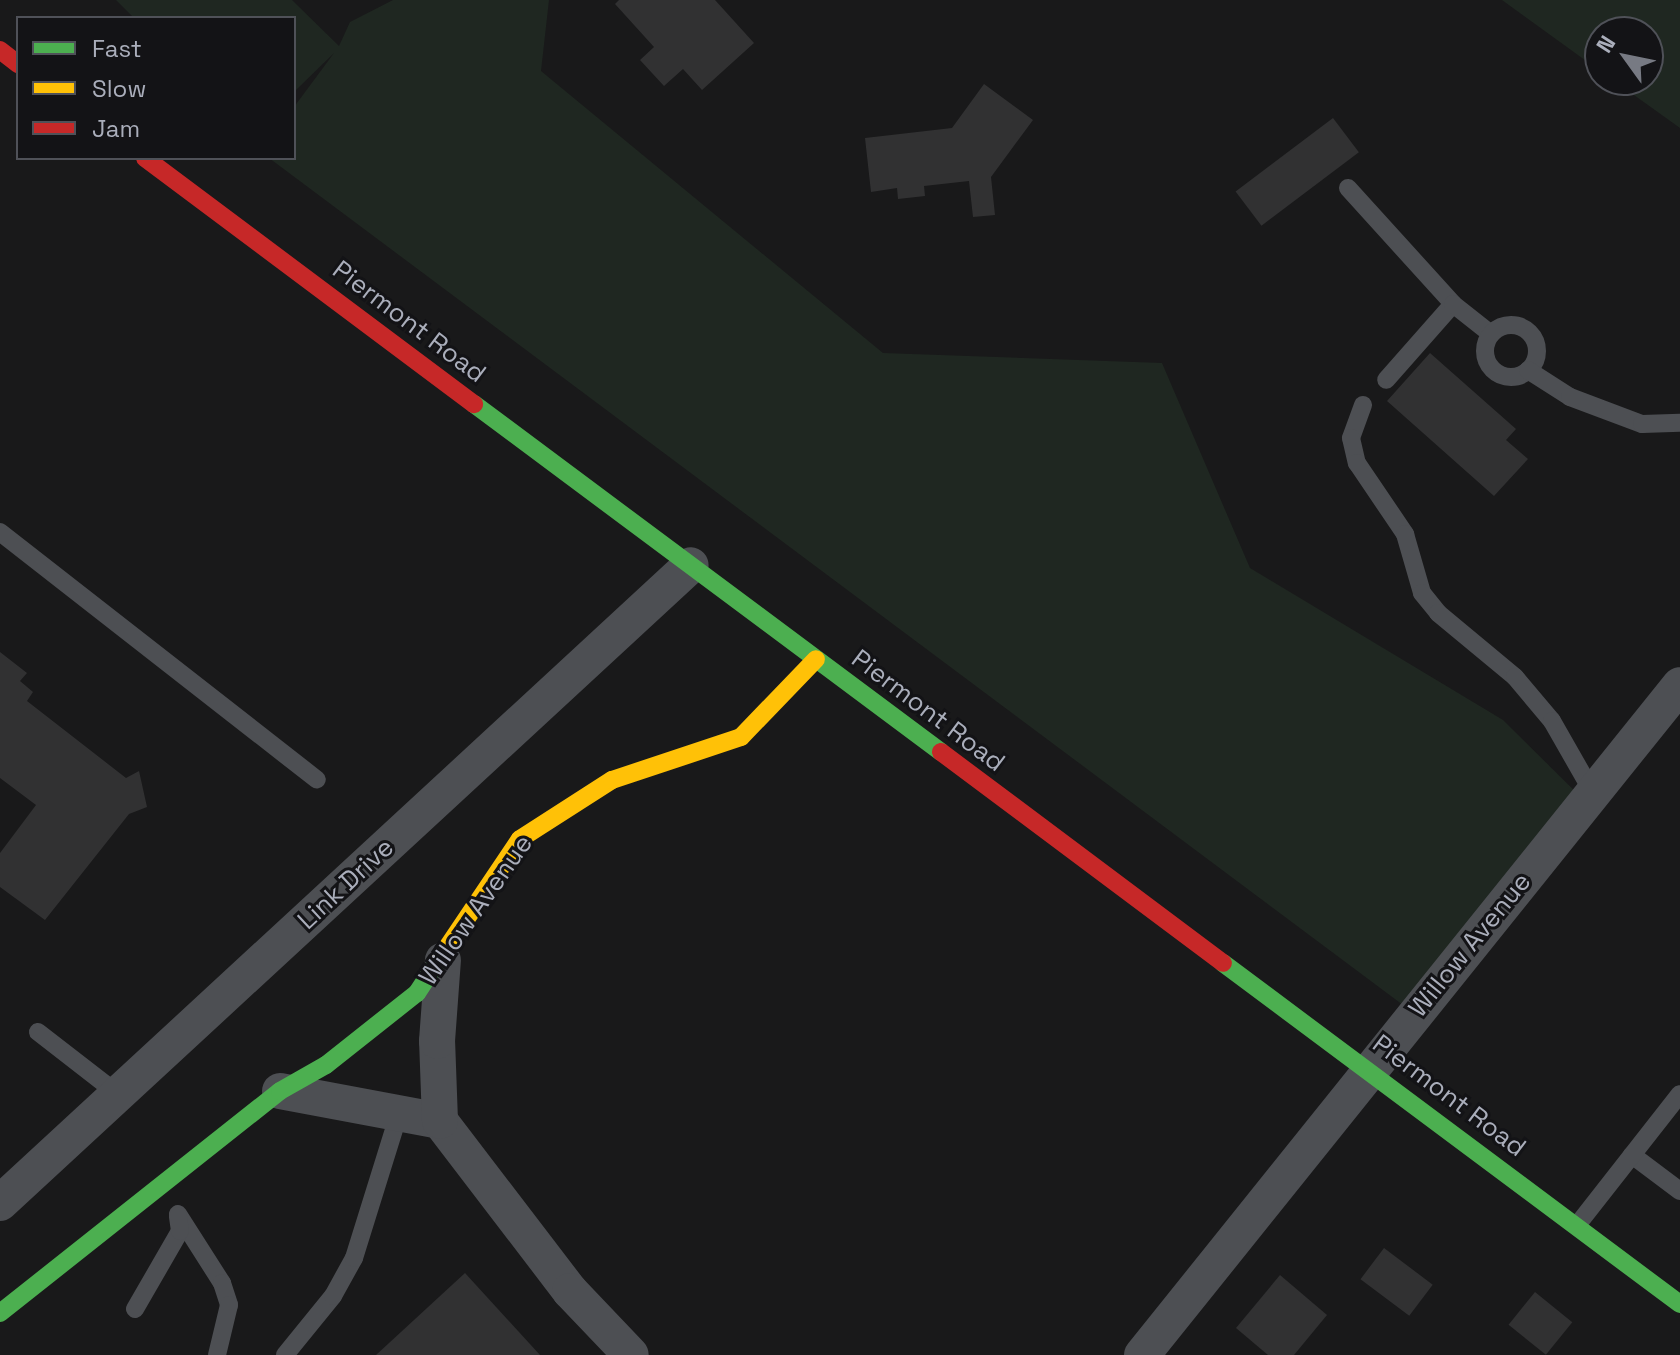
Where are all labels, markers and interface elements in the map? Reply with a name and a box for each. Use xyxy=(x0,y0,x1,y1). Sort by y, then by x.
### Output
legend xyxy=(16,16,296,160)
north arrow xyxy=(1584,16,1664,96)
text: N xyxy=(1590,30,1621,58)
text: Fast xyxy=(92,33,142,64)
text: Slow xyxy=(92,73,146,104)
text: Jam xyxy=(92,113,140,144)
street label: Piermont Road xyxy=(326,254,492,390)
street label: Piermont Road xyxy=(845,643,1011,779)
street label: Willow Avenue xyxy=(412,829,540,991)
street label: Link Drive xyxy=(292,832,400,936)
street label: Willow Avenue xyxy=(1402,866,1538,1024)
street label: Piermont Road xyxy=(1366,1028,1532,1164)

